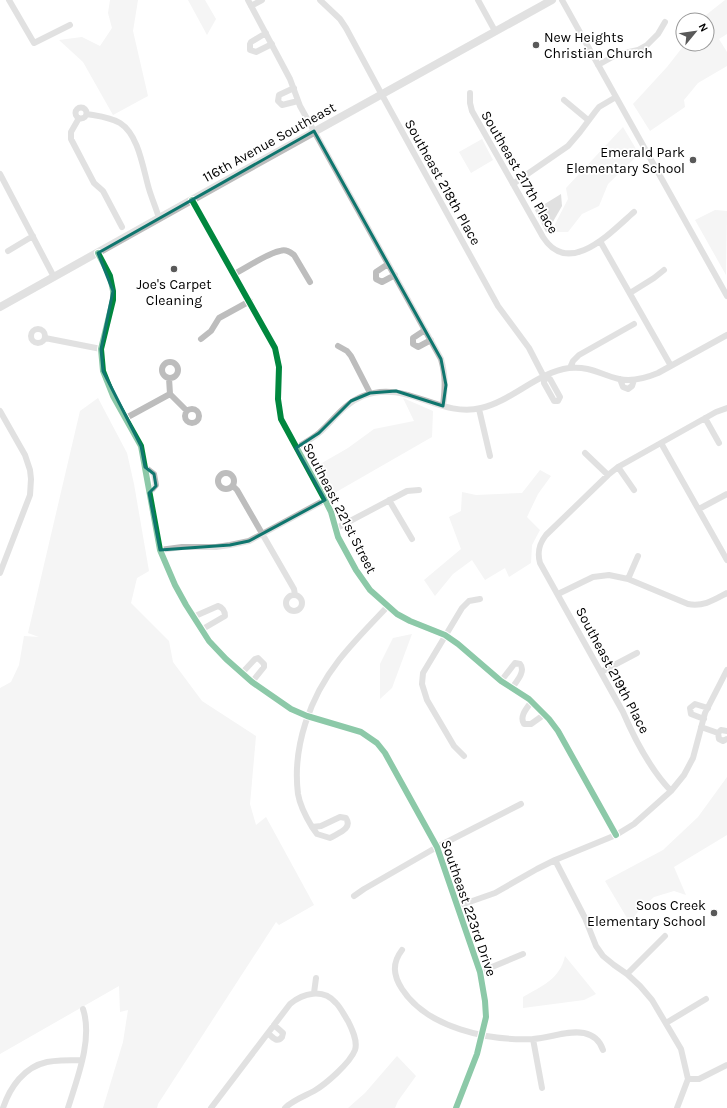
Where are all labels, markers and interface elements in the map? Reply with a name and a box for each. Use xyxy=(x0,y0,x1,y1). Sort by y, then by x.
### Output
north arrow xyxy=(675,12,715,52)
text: N xyxy=(696,21,711,34)
place label: New Heights Christian Church xyxy=(544,29,653,62)
marker: New Heights Christian Church xyxy=(531,40,541,50)
street label: 116th Avenue Southeast xyxy=(200,99,339,186)
street label: Southeast 217th Place xyxy=(477,108,562,237)
street label: Southeast 218th Place xyxy=(401,116,484,248)
place label: Emerald Park Elementary School xyxy=(566,144,685,177)
marker: Emerald Park Elementary School xyxy=(688,155,698,165)
marker: Joe's Carpet Cleaning xyxy=(169,264,179,274)
place label: Joe's Carpet Cleaning xyxy=(136,276,212,309)
street label: Southeast 221st Street xyxy=(299,440,380,576)
street label: Southeast 219th Place xyxy=(572,604,653,736)
street label: Southeast 223rd Drive xyxy=(437,838,500,979)
place label: Soos Creek Elementary School xyxy=(587,897,706,930)
marker: Soos Creek Elementary School xyxy=(709,908,719,918)

